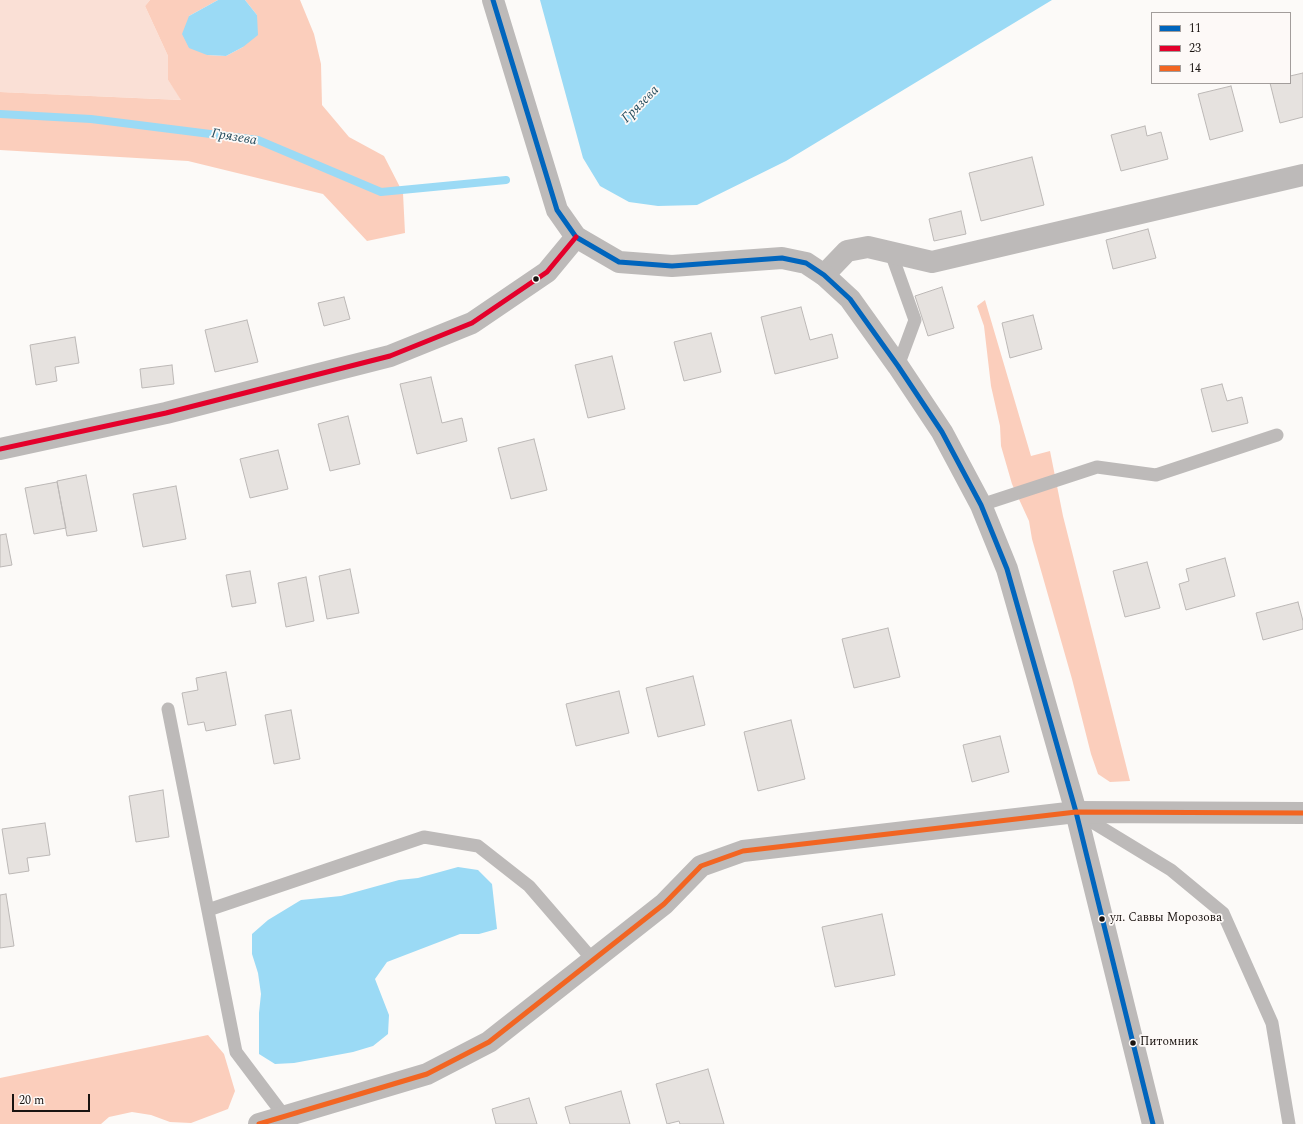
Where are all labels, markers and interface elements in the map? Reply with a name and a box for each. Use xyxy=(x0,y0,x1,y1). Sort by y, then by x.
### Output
legend xyxy=(1151,12,1291,84)
text: 11 xyxy=(1189,19,1201,38)
text: 23 xyxy=(1189,39,1201,58)
text: 14 xyxy=(1189,59,1201,78)
water label: Грязева xyxy=(619,83,663,127)
water label: Грязева xyxy=(210,126,258,150)
unlabelled marker xyxy=(531,274,541,284)
place label: ул. Саввы Морозова xyxy=(1110,912,1222,926)
marker: ул. Саввы Морозова xyxy=(1097,914,1107,924)
place label: Питомник xyxy=(1140,1036,1198,1050)
marker: Питомник xyxy=(1128,1038,1138,1048)
scale bar xyxy=(14,1086,92,1112)
text: 20 m xyxy=(19,1091,44,1110)

